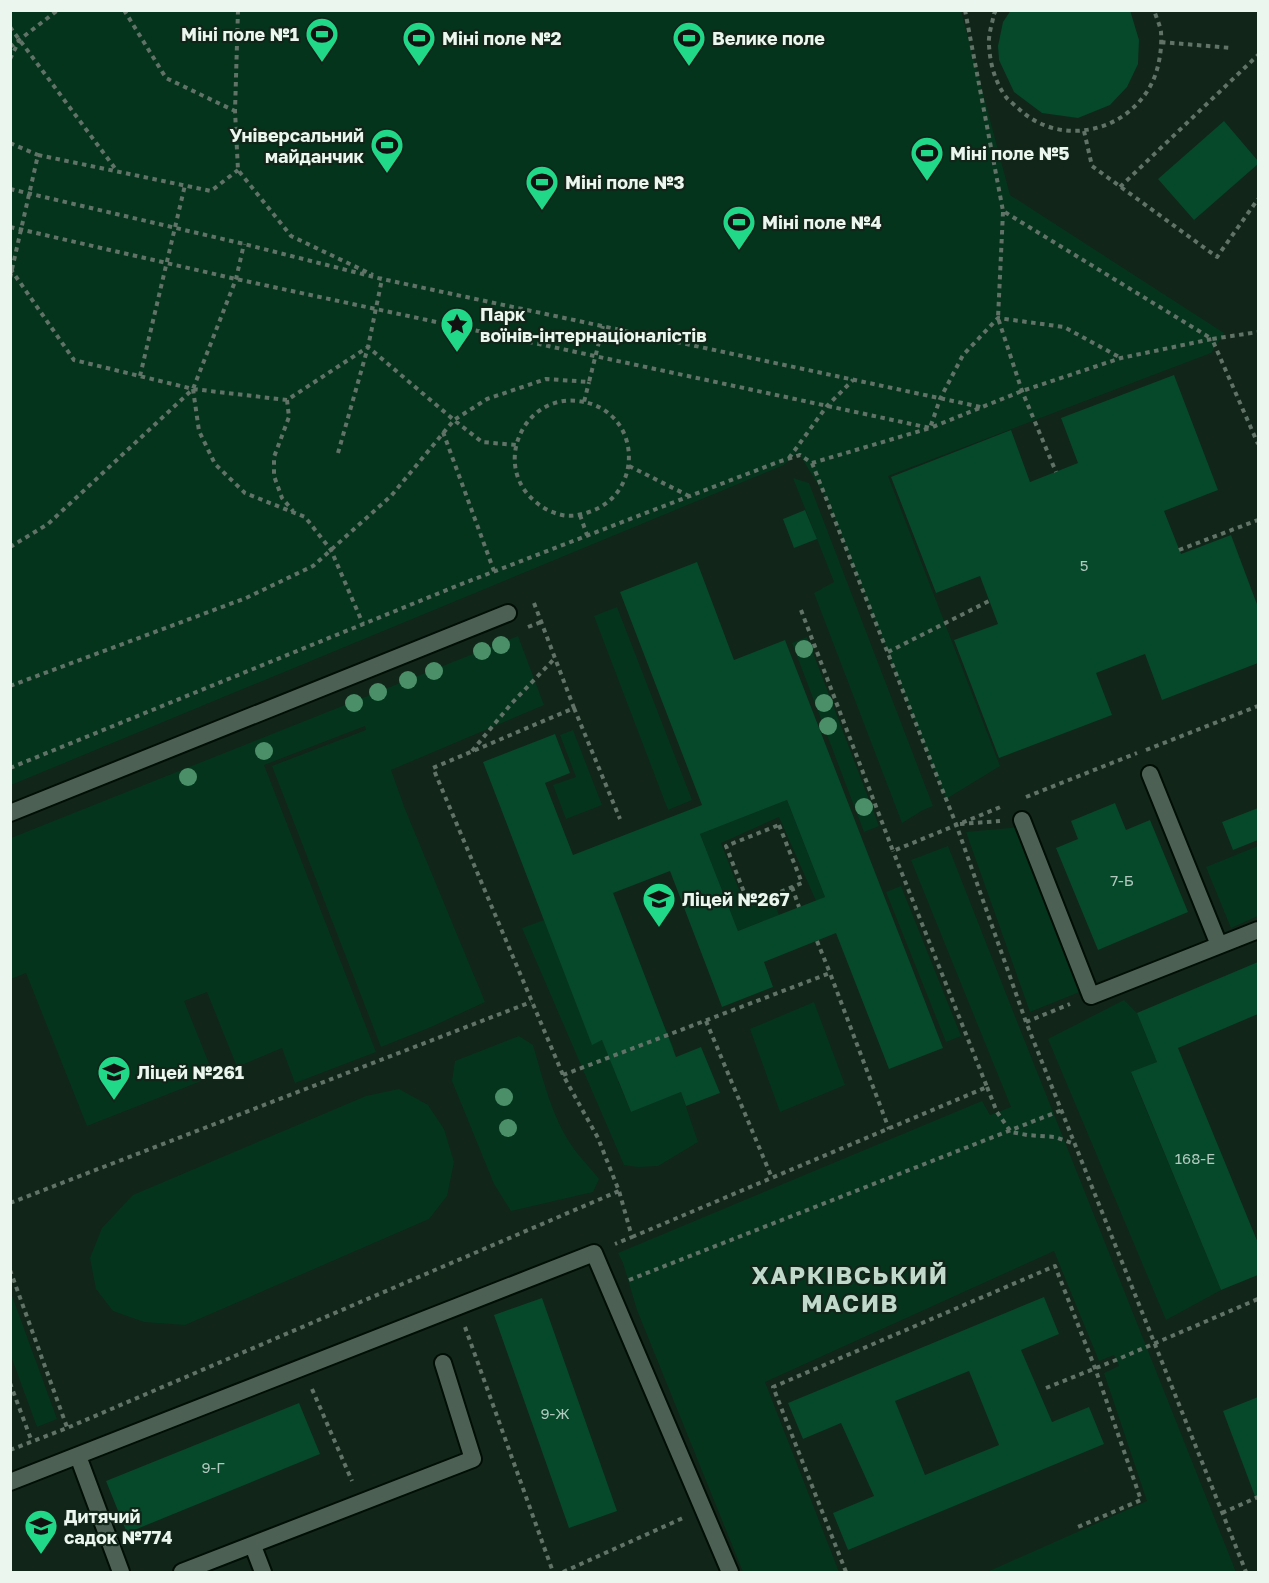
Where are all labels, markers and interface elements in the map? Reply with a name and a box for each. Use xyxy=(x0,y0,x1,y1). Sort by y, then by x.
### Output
sports icon: Міні поле №1 xyxy=(304,16,340,63)
sports icon: Міні поле №2 xyxy=(401,20,437,67)
sports icon: Велике поле xyxy=(671,20,707,67)
place label: Міні поле №1 xyxy=(181,23,299,45)
place label: Міні поле №2 xyxy=(442,27,562,49)
place label: Велике поле xyxy=(712,27,825,49)
place label: Універсальний майданчик xyxy=(229,124,365,167)
sports icon: Універсальний майданчик xyxy=(369,127,405,174)
sports icon: Міні поле №5 xyxy=(909,135,945,182)
place label: Міні поле №5 xyxy=(950,142,1070,164)
sports icon: Міні поле №3 xyxy=(524,164,560,211)
place label: Міні поле №3 xyxy=(565,171,685,193)
sports icon: Міні поле №4 xyxy=(721,204,757,251)
place label: Міні поле №4 xyxy=(762,211,882,233)
place label: Парк воїнів-інтернаціоналістів xyxy=(480,303,707,346)
place icon: Парк воїнів-інтернаціоналістів xyxy=(439,306,475,353)
house number: 5 xyxy=(1080,556,1088,574)
house number: 7-Б xyxy=(1110,871,1134,889)
school or university icon: Ліцей №267 xyxy=(641,881,677,928)
place label: Ліцей №267 xyxy=(682,888,790,910)
school or university icon: Ліцей №261 xyxy=(96,1054,132,1101)
place label: Ліцей №261 xyxy=(137,1061,244,1083)
house number: 168-Е xyxy=(1175,1149,1215,1167)
district label: ХАРКІВСЬКИЙ МАСИВ xyxy=(751,1260,949,1317)
house number: 9-Ж xyxy=(540,1404,570,1422)
house number: 9-Г xyxy=(201,1458,225,1476)
place label: Дитячий садок №774 xyxy=(64,1505,173,1548)
school or university icon: Дитячий садок №774 xyxy=(23,1508,59,1555)

